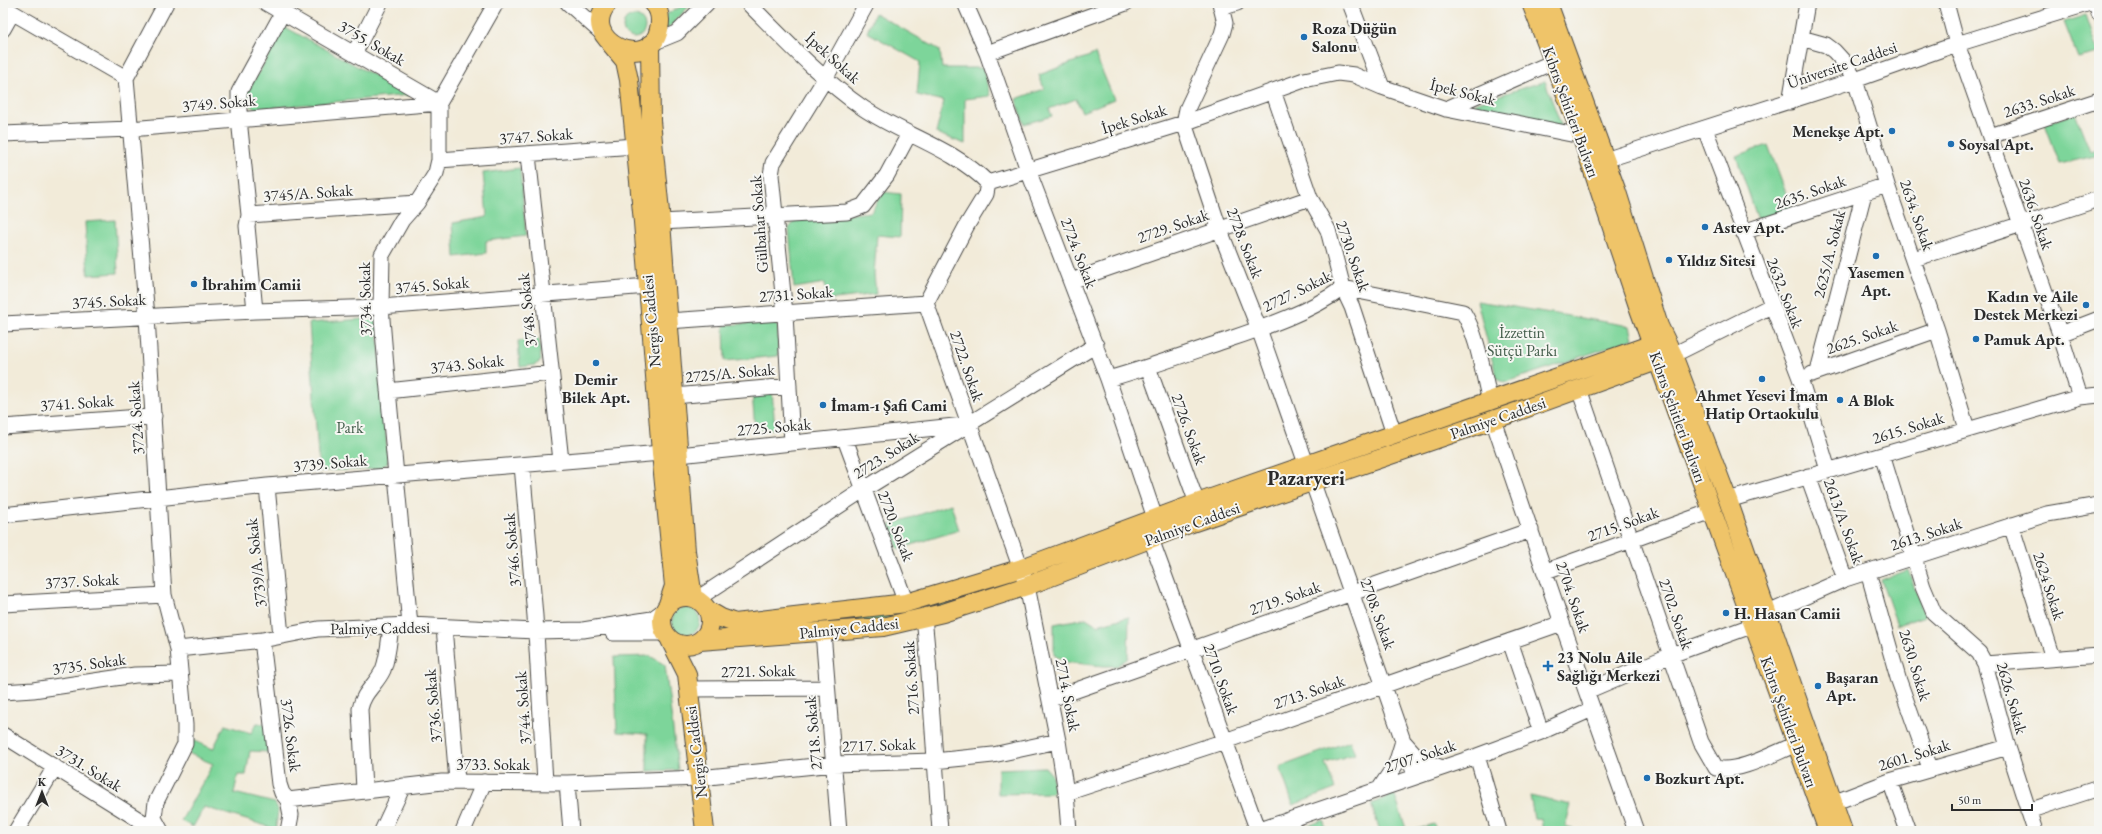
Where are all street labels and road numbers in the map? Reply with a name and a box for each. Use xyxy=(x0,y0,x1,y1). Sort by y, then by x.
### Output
street label: 3755. Sokak xyxy=(335,15,410,71)
street label: İpek Sokak xyxy=(801,28,865,89)
street label: Üniversite Caddesi xyxy=(1784,36,1900,94)
street label: Kıbrıs Şehitleri Bulvarı xyxy=(1538,43,1605,181)
street label: İpek Sokak xyxy=(1428,74,1499,110)
street label: 2633. Sokak xyxy=(2001,79,2078,122)
street label: 3749. Sokak xyxy=(181,89,257,117)
street label: İpek Sokak xyxy=(1099,99,1170,139)
street label: 3747. Sokak xyxy=(498,123,574,149)
street label: 2635. Sokak xyxy=(1772,170,1849,214)
street label: Gülbahar Sokak xyxy=(745,174,773,274)
street label: 2636. Sokak xyxy=(2014,176,2058,253)
street label: 2634. Sokak xyxy=(1895,177,1939,254)
street label: 3745/A. Sokak xyxy=(262,179,354,207)
street label: 2729. Sokak xyxy=(1135,204,1212,248)
street label: 2728. Sokak xyxy=(1222,205,1268,282)
street label: 2625/A. Sokak xyxy=(1808,207,1850,300)
street label: 2724. Sokak xyxy=(1056,215,1102,292)
street label: 2730. Sokak xyxy=(1331,218,1375,295)
street label: 2632. Sokak xyxy=(1762,255,1808,332)
street label: 3734. Sokak xyxy=(354,261,376,336)
street label: 2727. Sokak xyxy=(1259,265,1335,317)
street label: 3745. Sokak xyxy=(394,271,470,299)
street label: 3748. Sokak xyxy=(513,272,541,348)
street label: Nergis Caddesi xyxy=(636,274,666,368)
street label: 2731. Sokak xyxy=(758,281,834,307)
street label: 3745. Sokak xyxy=(71,289,147,313)
street label: 2625. Sokak xyxy=(1824,315,1901,359)
street label: 2722. Sokak xyxy=(945,328,989,405)
street label: Kıbrıs Şehitleri Bulvarı xyxy=(1645,348,1712,486)
street label: 3743. Sokak xyxy=(429,350,505,378)
street label: 2725/A. Sokak xyxy=(684,359,776,387)
street label: 3724. Sokak xyxy=(123,380,149,456)
street label: 3741. Sokak xyxy=(39,390,115,416)
street label: 2726. Sokak xyxy=(1166,391,1212,468)
street label: Palmiye Caddesi xyxy=(1447,392,1549,444)
street label: 2615. Sokak xyxy=(1869,407,1947,449)
street label: 2725. Sokak xyxy=(736,413,812,441)
street label: 2723. Sokak xyxy=(849,426,923,484)
street label: 3739. Sokak xyxy=(292,449,368,477)
street label: 2613/A. Sokak xyxy=(1819,475,1869,567)
street label: 2720. Sokak xyxy=(873,488,919,565)
street label: Palmiye Caddesi xyxy=(1141,497,1243,551)
street label: 2715. Sokak xyxy=(1585,501,1662,547)
street label: 3746. Sokak xyxy=(498,512,526,588)
street label: 2613. Sokak xyxy=(1888,512,1965,555)
street label: 3739/A. Sokak xyxy=(241,517,271,609)
street label: 2624 Sokak xyxy=(2028,549,2070,623)
street label: 2704. Sokak xyxy=(1551,559,1595,636)
street label: 3737. Sokak xyxy=(44,569,120,593)
street label: 2719. Sokak xyxy=(1247,576,1324,620)
street label: 2708. Sokak xyxy=(1355,576,1401,653)
street label: 2702. Sokak xyxy=(1654,576,1698,653)
street label: Palmiye Caddesi xyxy=(798,612,900,644)
street label: Palmiye Caddesi xyxy=(330,617,430,639)
street label: 2630. Sokak xyxy=(1894,626,1936,704)
street label: 2716. Sokak xyxy=(898,640,924,716)
street label: 2710. Sokak xyxy=(1198,641,1244,718)
street label: 3735. Sokak xyxy=(51,648,128,680)
street label: Kıbrıs Şehitleri Bulvarı xyxy=(1756,653,1823,791)
street label: 2714. Sokak xyxy=(1051,657,1085,734)
street label: 2626. Sokak xyxy=(1992,659,2032,737)
street label: 2721. Sokak xyxy=(721,660,796,682)
street label: 3736. Sokak xyxy=(419,668,447,744)
street label: 3744. Sokak xyxy=(510,670,536,746)
street label: 2713. Sokak xyxy=(1271,670,1348,714)
street label: 2718. Sokak xyxy=(799,695,827,771)
street label: 3726. Sokak xyxy=(276,697,306,774)
street label: Nergis Caddesi xyxy=(680,705,712,799)
street label: 2717. Sokak xyxy=(842,733,917,757)
street label: 2707. Sokak xyxy=(1382,734,1459,777)
street label: 2601. Sokak xyxy=(1875,734,1953,776)
street label: 3731. Sokak xyxy=(52,739,126,797)
street label: 3733. Sokak xyxy=(456,754,531,775)

